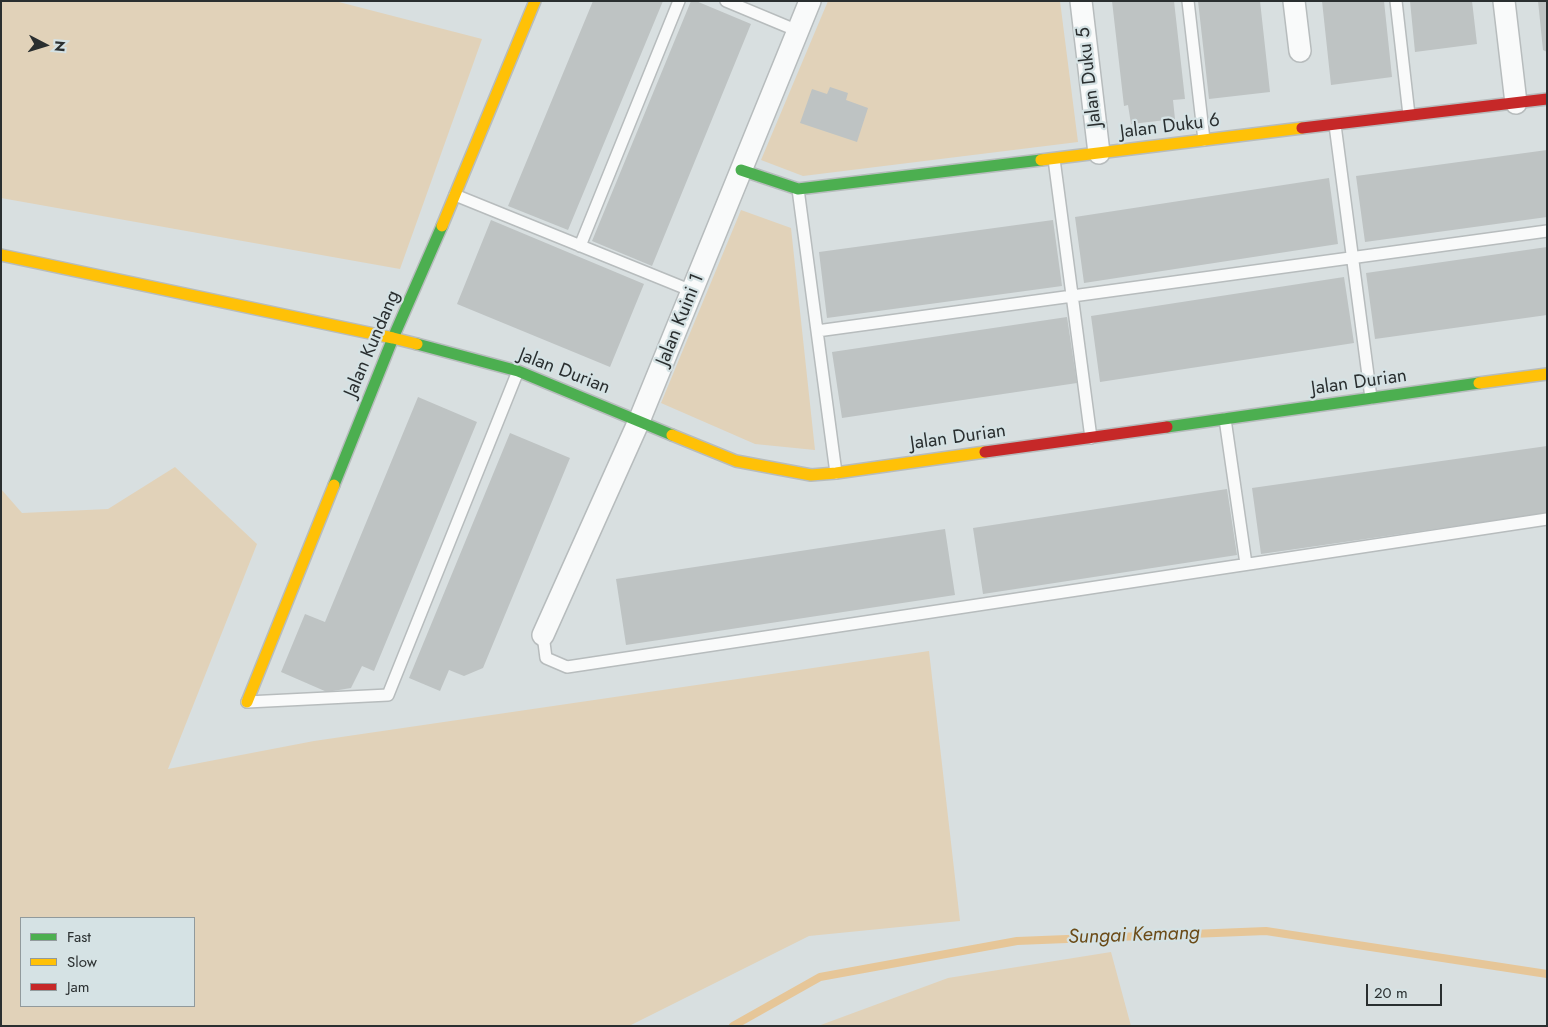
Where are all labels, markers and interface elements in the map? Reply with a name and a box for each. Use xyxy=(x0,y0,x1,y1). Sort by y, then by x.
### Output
north arrow xyxy=(20,20,70,70)
street label: Jalan Duku 5 xyxy=(1073,26,1107,128)
text: N xyxy=(49,40,70,53)
street label: Jalan Duku 6 xyxy=(1119,110,1221,144)
street label: Jalan Kuini 1 xyxy=(652,271,710,369)
street label: Jalan Kundang xyxy=(340,287,406,401)
street label: Jalan Durian xyxy=(515,344,613,400)
street label: Jalan Durian xyxy=(1310,365,1408,401)
street label: Jalan Durian xyxy=(909,420,1007,456)
legend xyxy=(20,917,195,1007)
water label: Sungai Kemang xyxy=(1068,922,1200,950)
text: Fast xyxy=(67,926,91,948)
text: Slow xyxy=(67,951,97,973)
scale bar xyxy=(1368,974,1444,1006)
text: Jam xyxy=(67,976,90,998)
text: 20 m xyxy=(1374,982,1408,1004)

